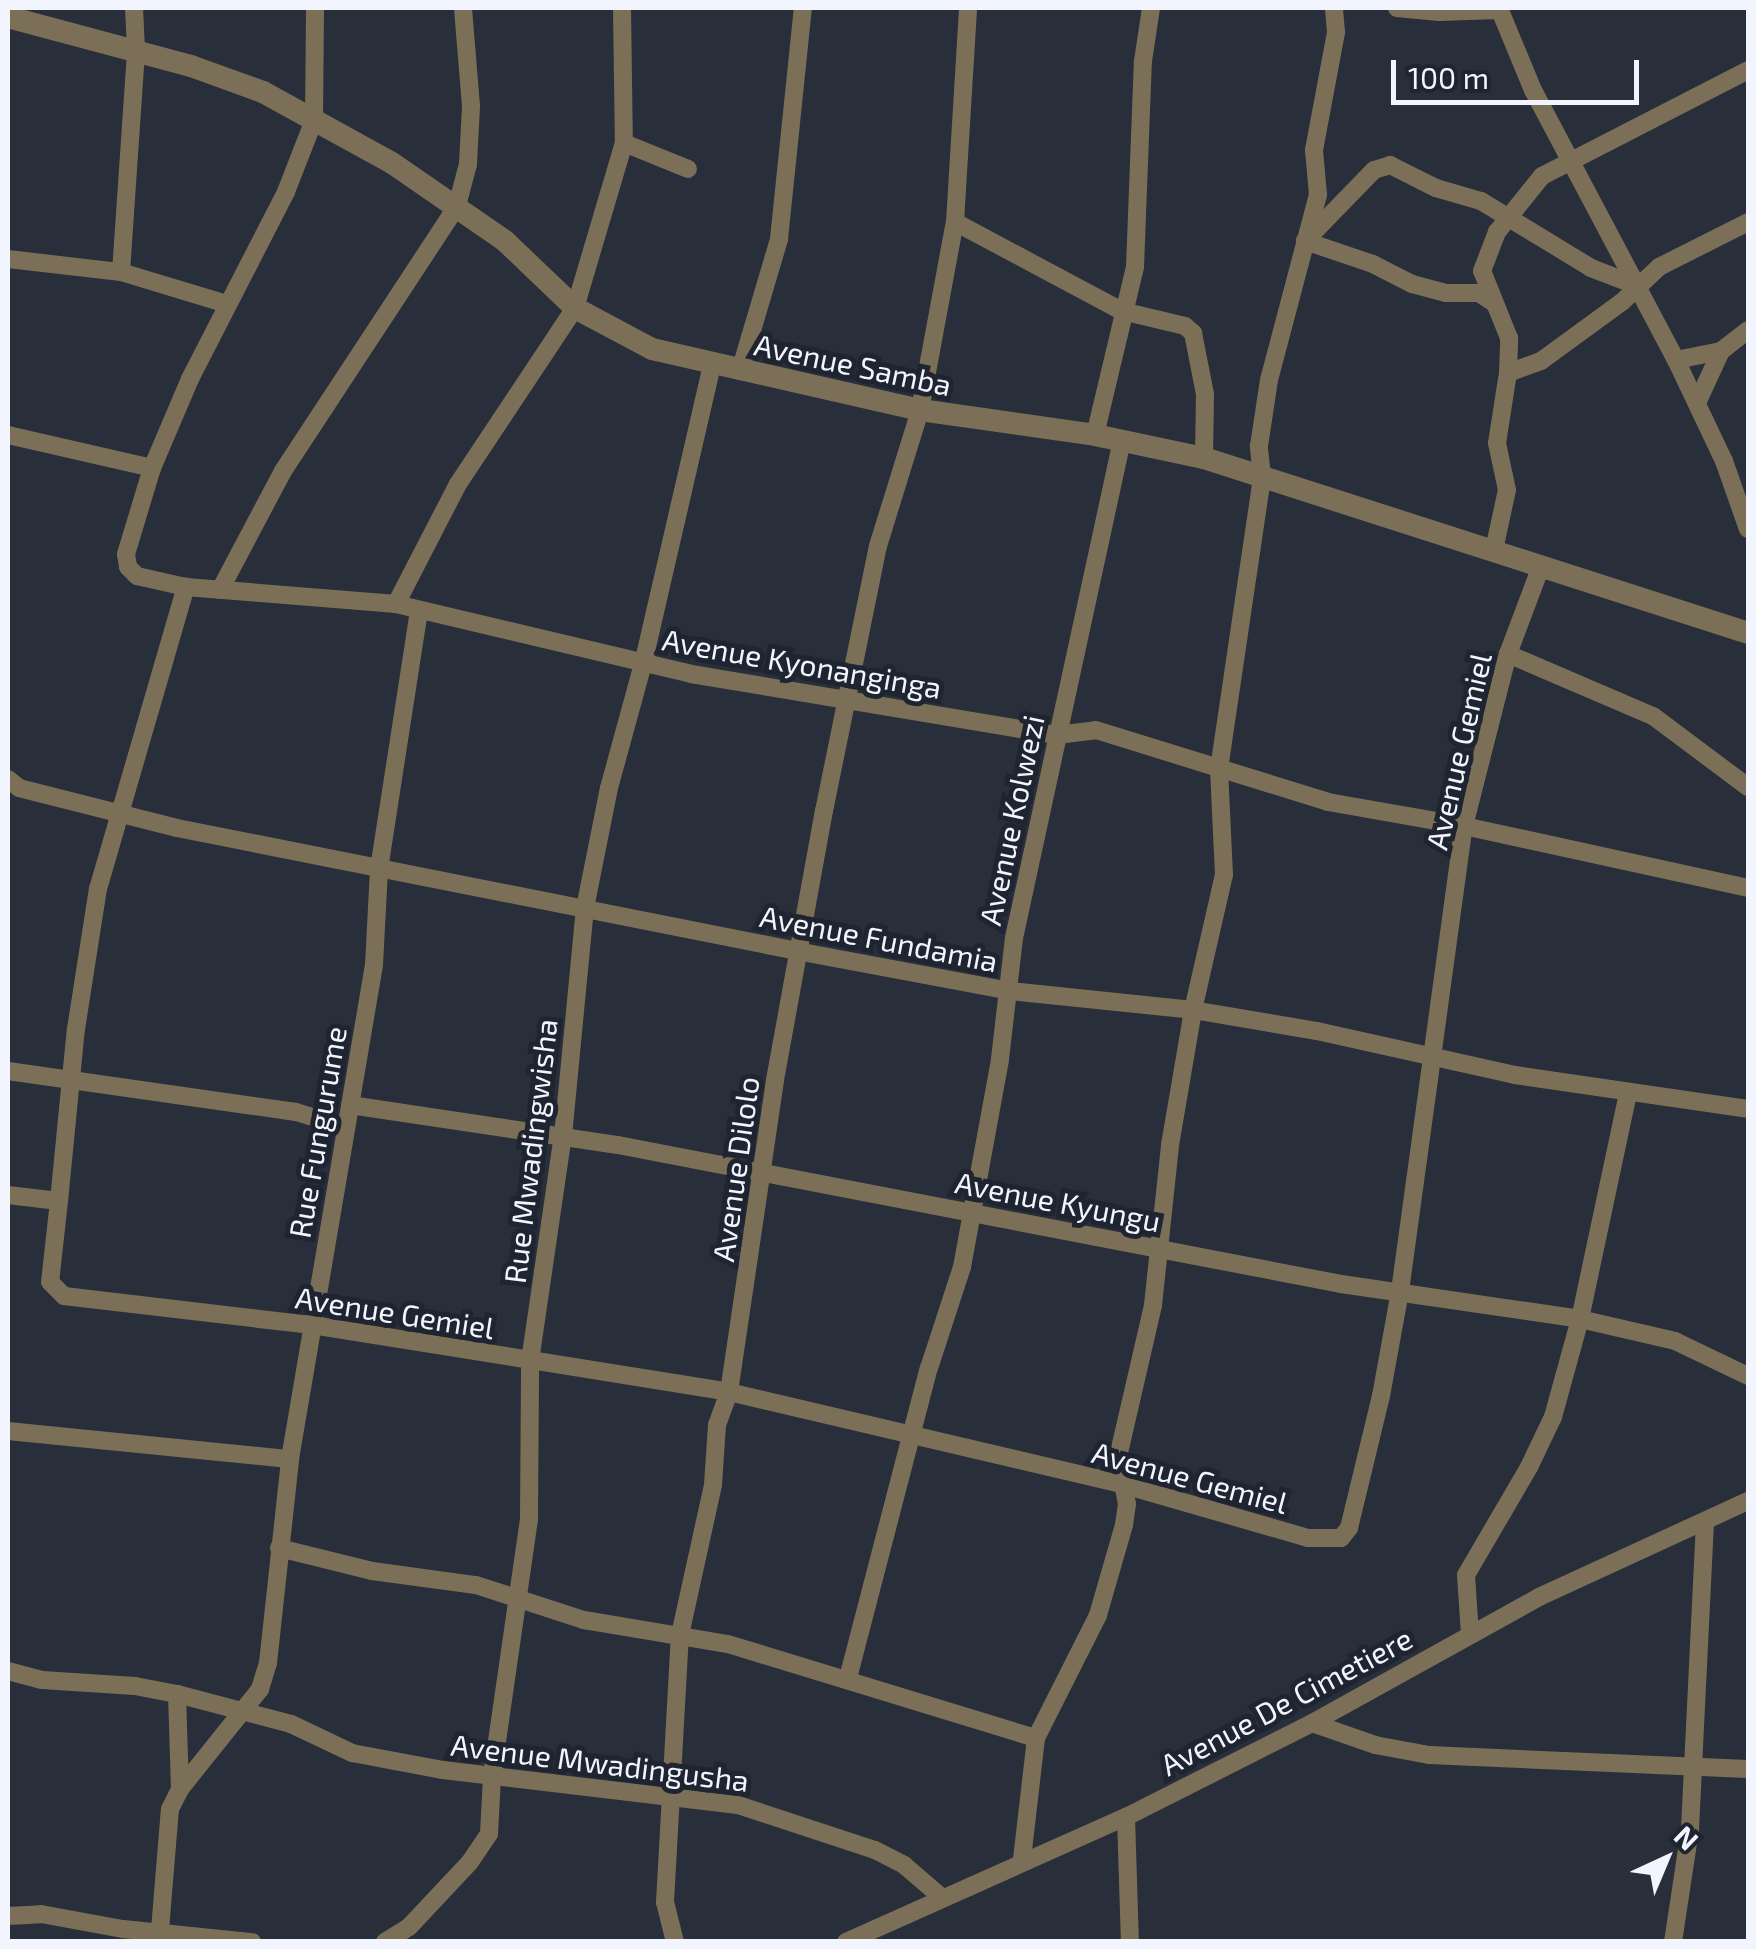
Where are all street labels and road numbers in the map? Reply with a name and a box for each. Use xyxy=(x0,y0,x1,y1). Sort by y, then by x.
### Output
street label: Avenue Samba xyxy=(751,326,955,402)
street label: Avenue Kyonanginga xyxy=(660,621,944,705)
street label: Avenue Gemiel xyxy=(1418,649,1498,853)
street label: Avenue Kolwezi xyxy=(971,712,1051,928)
street label: Avenue Fundamia xyxy=(757,897,1001,979)
street label: Rue Mwadingwisha xyxy=(496,1017,564,1285)
street label: Rue Fungurume xyxy=(281,1023,353,1241)
street label: Avenue Dilolo xyxy=(704,1074,766,1264)
street label: Avenue Kyungu xyxy=(952,1163,1164,1239)
street label: Avenue Gemiel xyxy=(293,1279,497,1345)
street label: Avenue Gemiel xyxy=(1088,1434,1292,1520)
street label: Avenue De Cimetiere xyxy=(1154,1619,1418,1783)
street label: Avenue Mwadingusha xyxy=(449,1726,751,1798)

